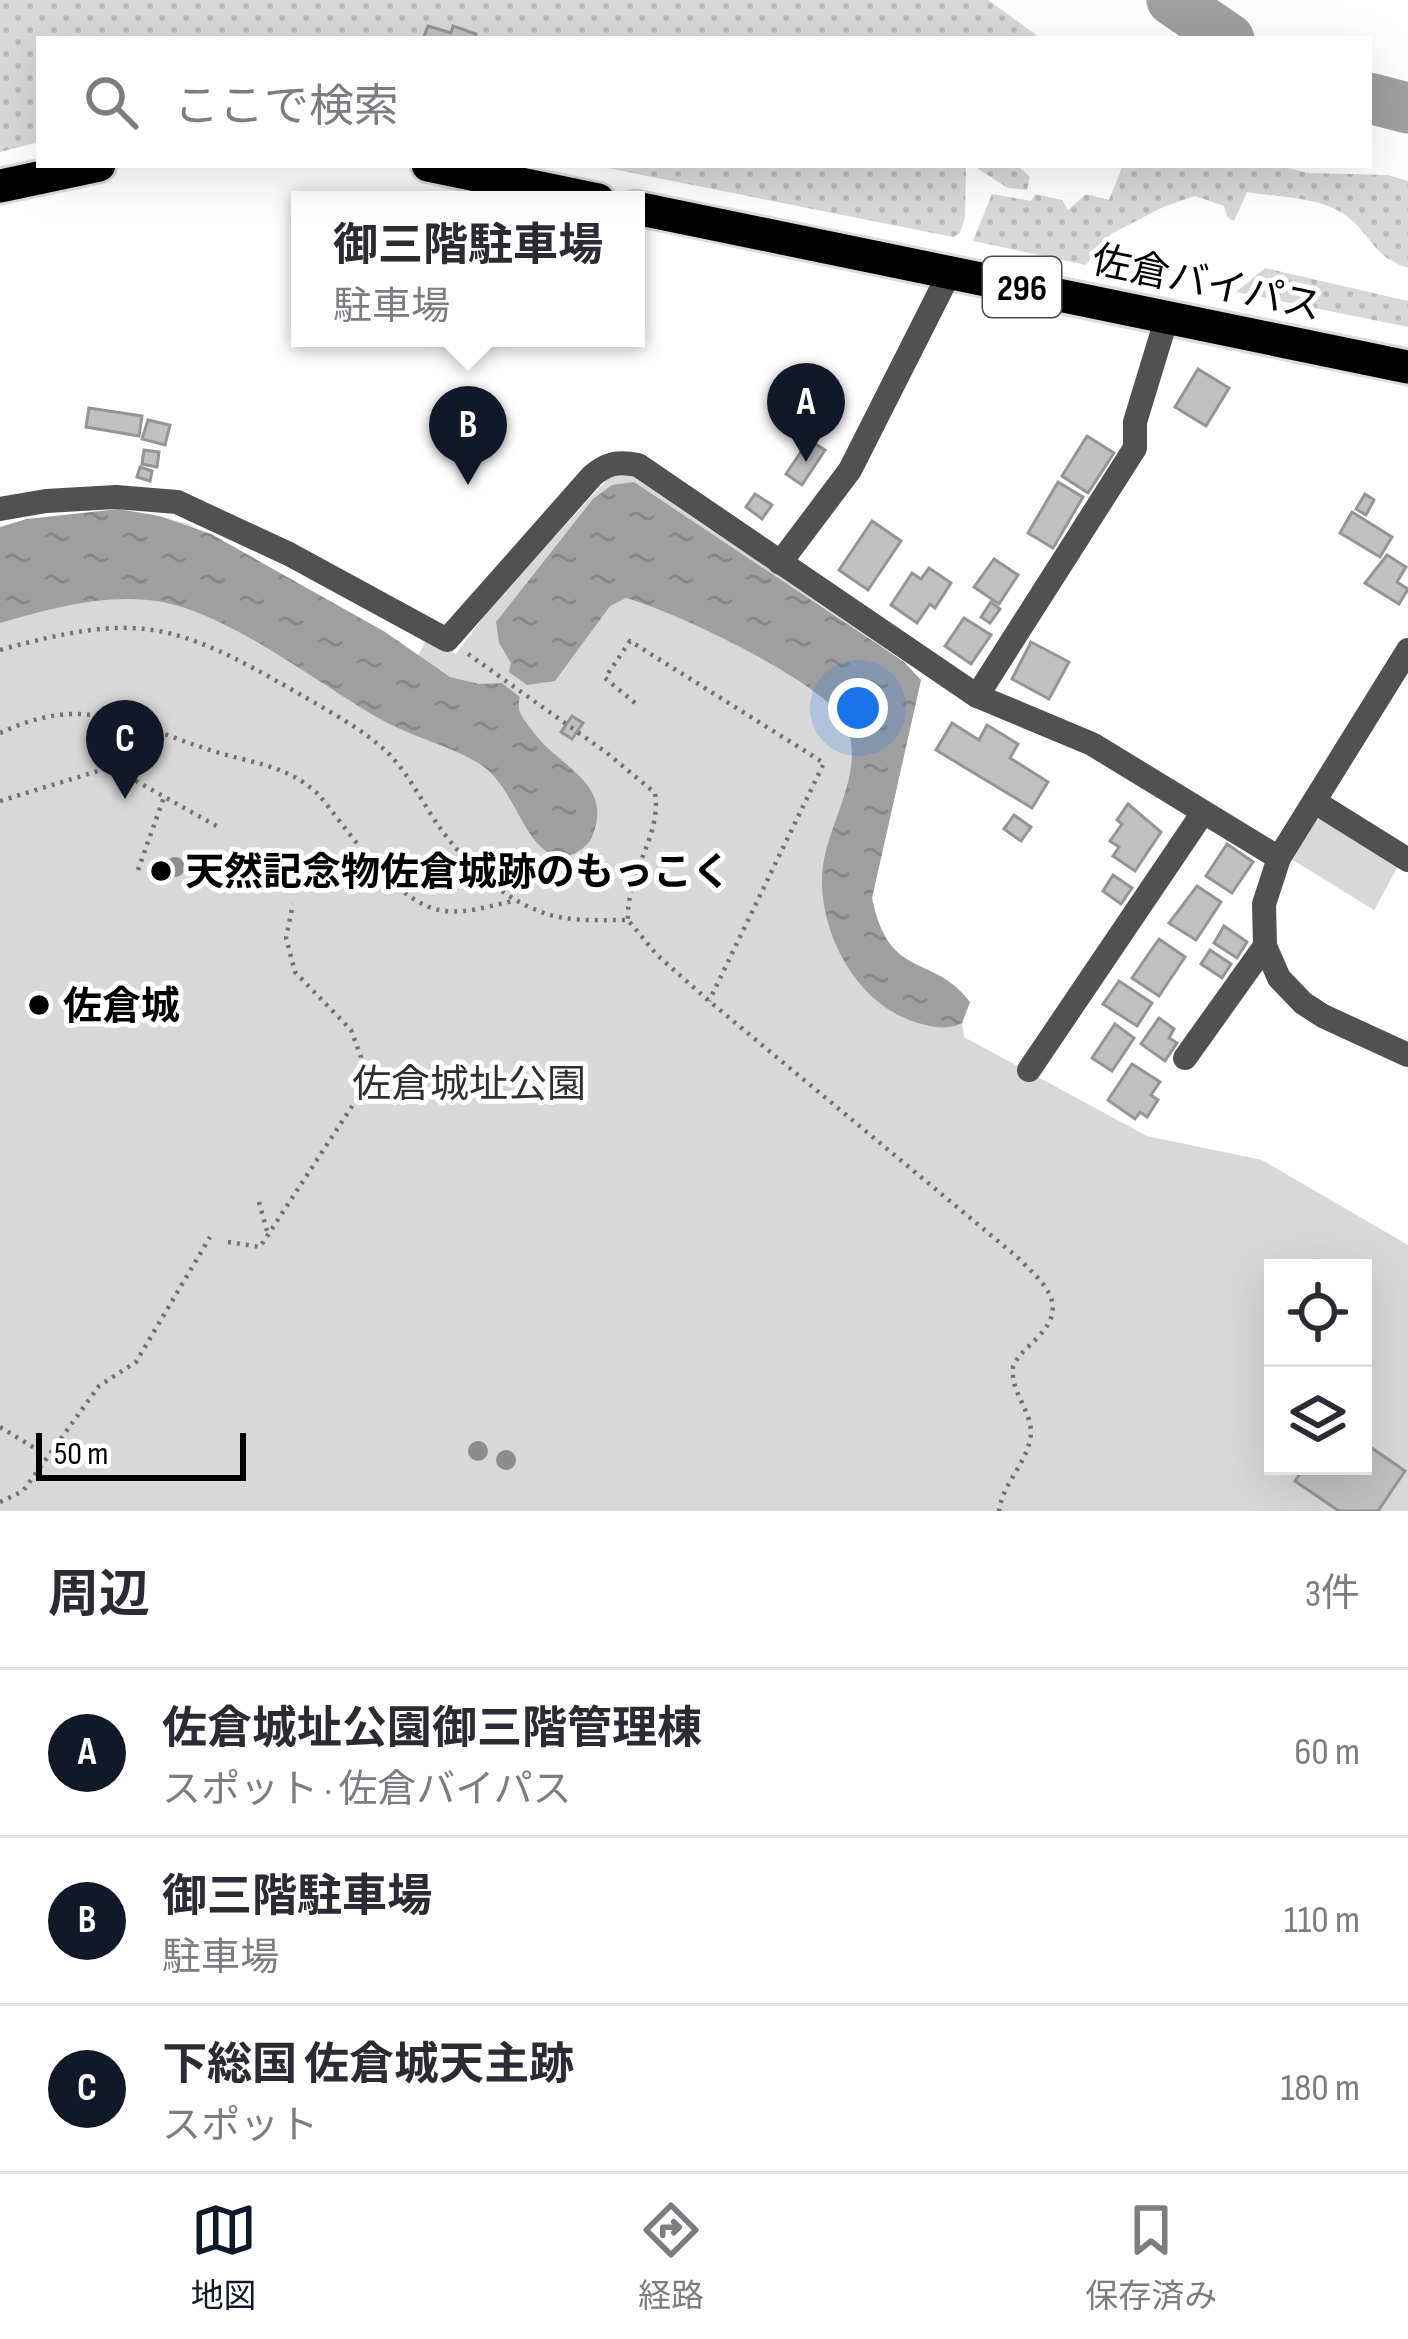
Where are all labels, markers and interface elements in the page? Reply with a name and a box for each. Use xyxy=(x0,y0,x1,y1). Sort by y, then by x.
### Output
search box xyxy=(36,36,1372,168)
icon: search xyxy=(78,69,144,135)
text: ここで検索 xyxy=(174,80,399,135)
popup xyxy=(291,191,645,347)
text: 御三階駐車場 xyxy=(333,219,603,274)
street label: 佐倉バイパス xyxy=(1088,237,1325,332)
road number: 296 xyxy=(983,257,1061,317)
text: 駐車場 xyxy=(333,284,450,331)
pin: A xyxy=(767,363,845,462)
pin: B xyxy=(429,386,507,485)
your location xyxy=(828,678,888,738)
pin: C xyxy=(86,700,164,799)
place label: 天然記念物佐倉城跡のもっこく xyxy=(185,850,731,897)
marker: 天然記念物佐倉城跡のもっこく xyxy=(148,858,174,884)
place label: 佐倉城 xyxy=(63,984,180,1031)
marker: 佐倉城 xyxy=(26,992,52,1018)
park label: 佐倉城址公園 xyxy=(352,1062,586,1109)
map controls xyxy=(1264,1259,1372,1475)
button: locate xyxy=(1264,1259,1372,1367)
button: layers xyxy=(1264,1367,1372,1475)
scale bar xyxy=(36,1427,246,1480)
text: 50 m xyxy=(54,1434,108,1474)
text: 周辺 xyxy=(48,1565,150,1626)
text: 3件 xyxy=(1305,1571,1360,1618)
text: 佐倉城址公園御三階管理棟 xyxy=(162,1702,702,1757)
text: A xyxy=(78,1729,96,1776)
text: 60 m xyxy=(1294,1729,1360,1776)
text: スポット · 佐倉バイパス xyxy=(162,1767,571,1814)
text: 御三階駐車場 xyxy=(162,1870,432,1925)
text: B xyxy=(78,1897,96,1944)
text: 110 m xyxy=(1284,1897,1360,1944)
text: 駐車場 xyxy=(162,1935,279,1982)
text: 下総国 佐倉城天主跡 xyxy=(162,2038,574,2093)
text: C xyxy=(77,2065,97,2112)
text: 180 m xyxy=(1281,2065,1360,2112)
text: スポット xyxy=(162,2103,318,2150)
tab: 地図 xyxy=(191,2197,257,2317)
tab: 経路 xyxy=(638,2197,704,2317)
tab: 保存済み xyxy=(1085,2197,1217,2317)

